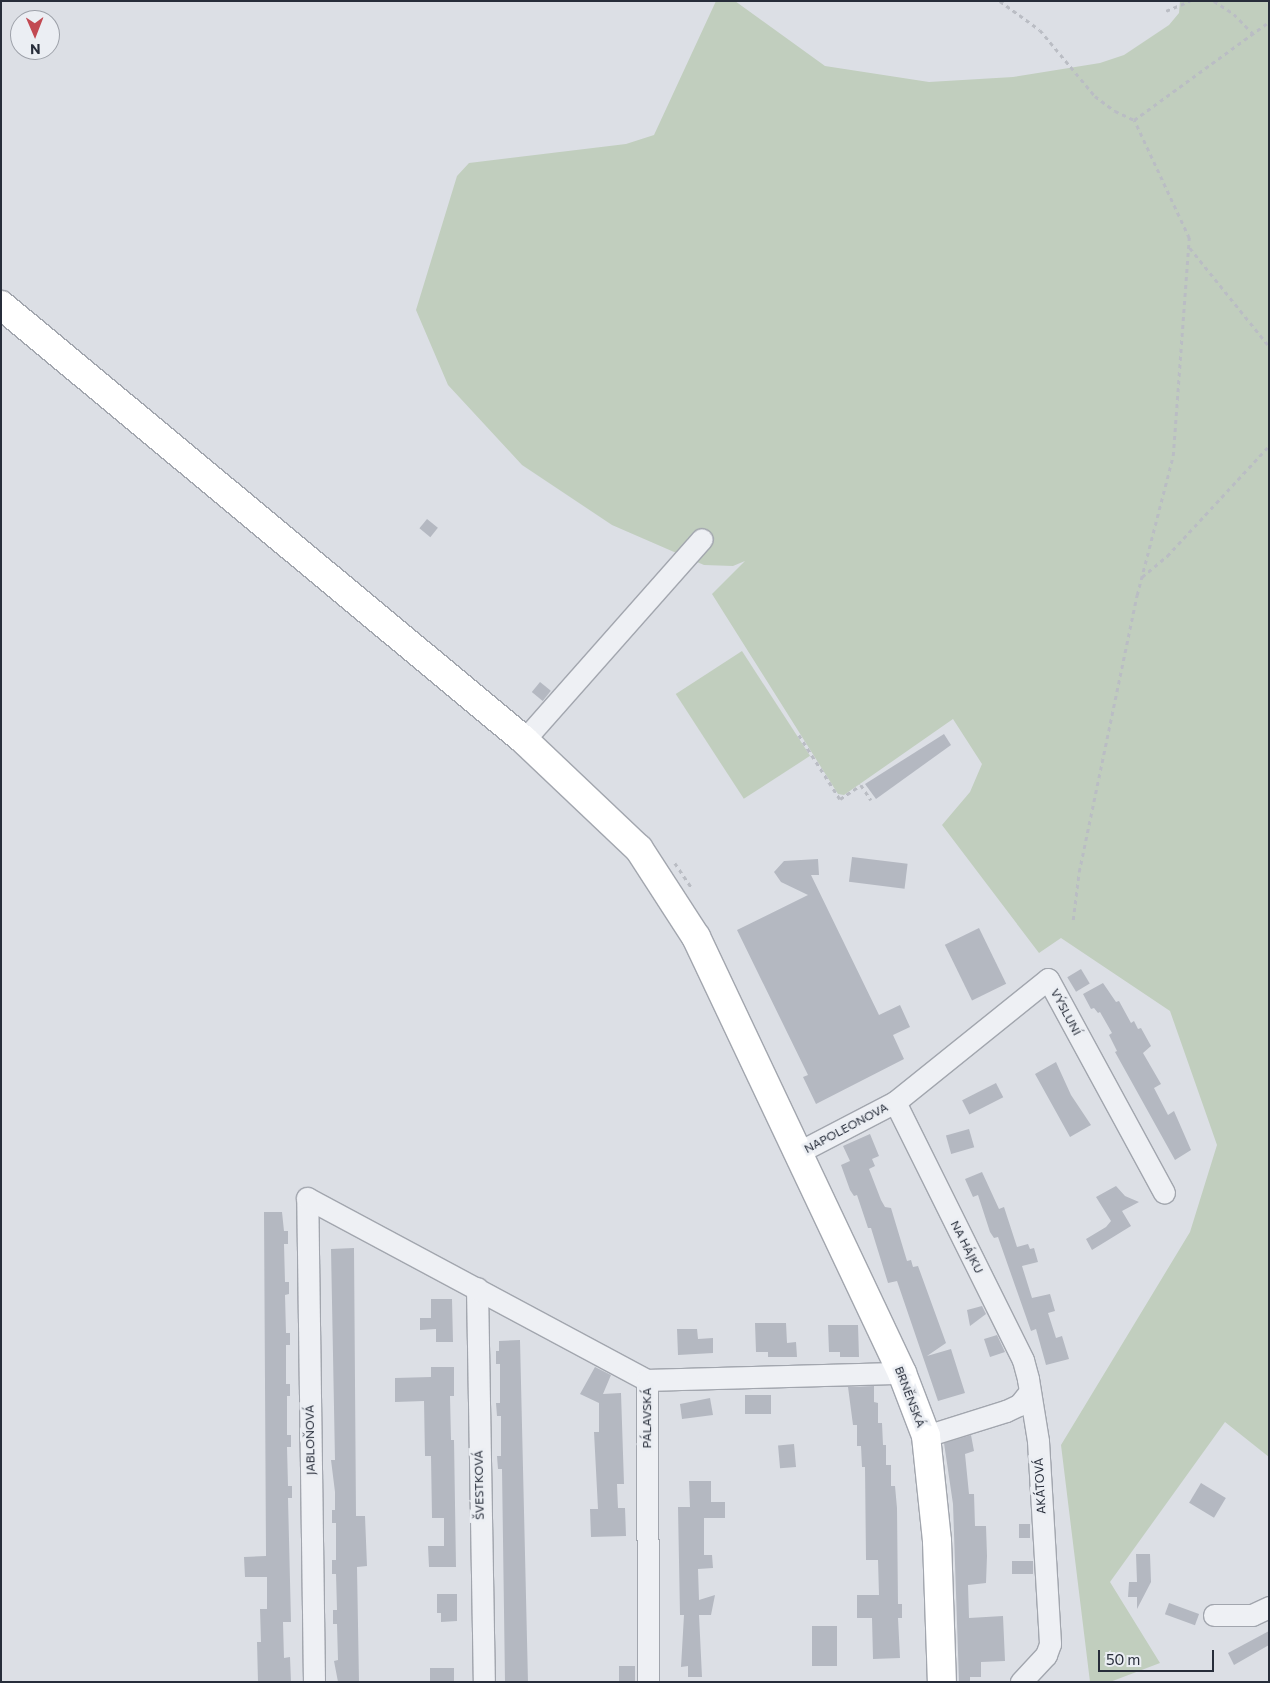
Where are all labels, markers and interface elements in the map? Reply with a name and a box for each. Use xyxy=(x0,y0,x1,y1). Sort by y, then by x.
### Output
north arrow xyxy=(10,10,60,60)
text: N xyxy=(30,41,41,58)
street label: VÝSLUNÍ xyxy=(1048,986,1084,1038)
street label: NAPOLEONOVA xyxy=(802,1100,890,1156)
street label: NA HÁJKU xyxy=(948,1218,986,1276)
street label: BRNĚNSKÁ xyxy=(892,1364,928,1430)
street label: PÁLAVSKÁ xyxy=(640,1388,654,1448)
street label: JABLOŇOVÁ xyxy=(302,1405,318,1475)
street label: ŠVESTKOVÁ xyxy=(471,1450,487,1520)
street label: AKÁTOVÁ xyxy=(1031,1458,1049,1514)
scale bar xyxy=(1100,1640,1216,1672)
text: 50 m xyxy=(1106,1650,1140,1668)

